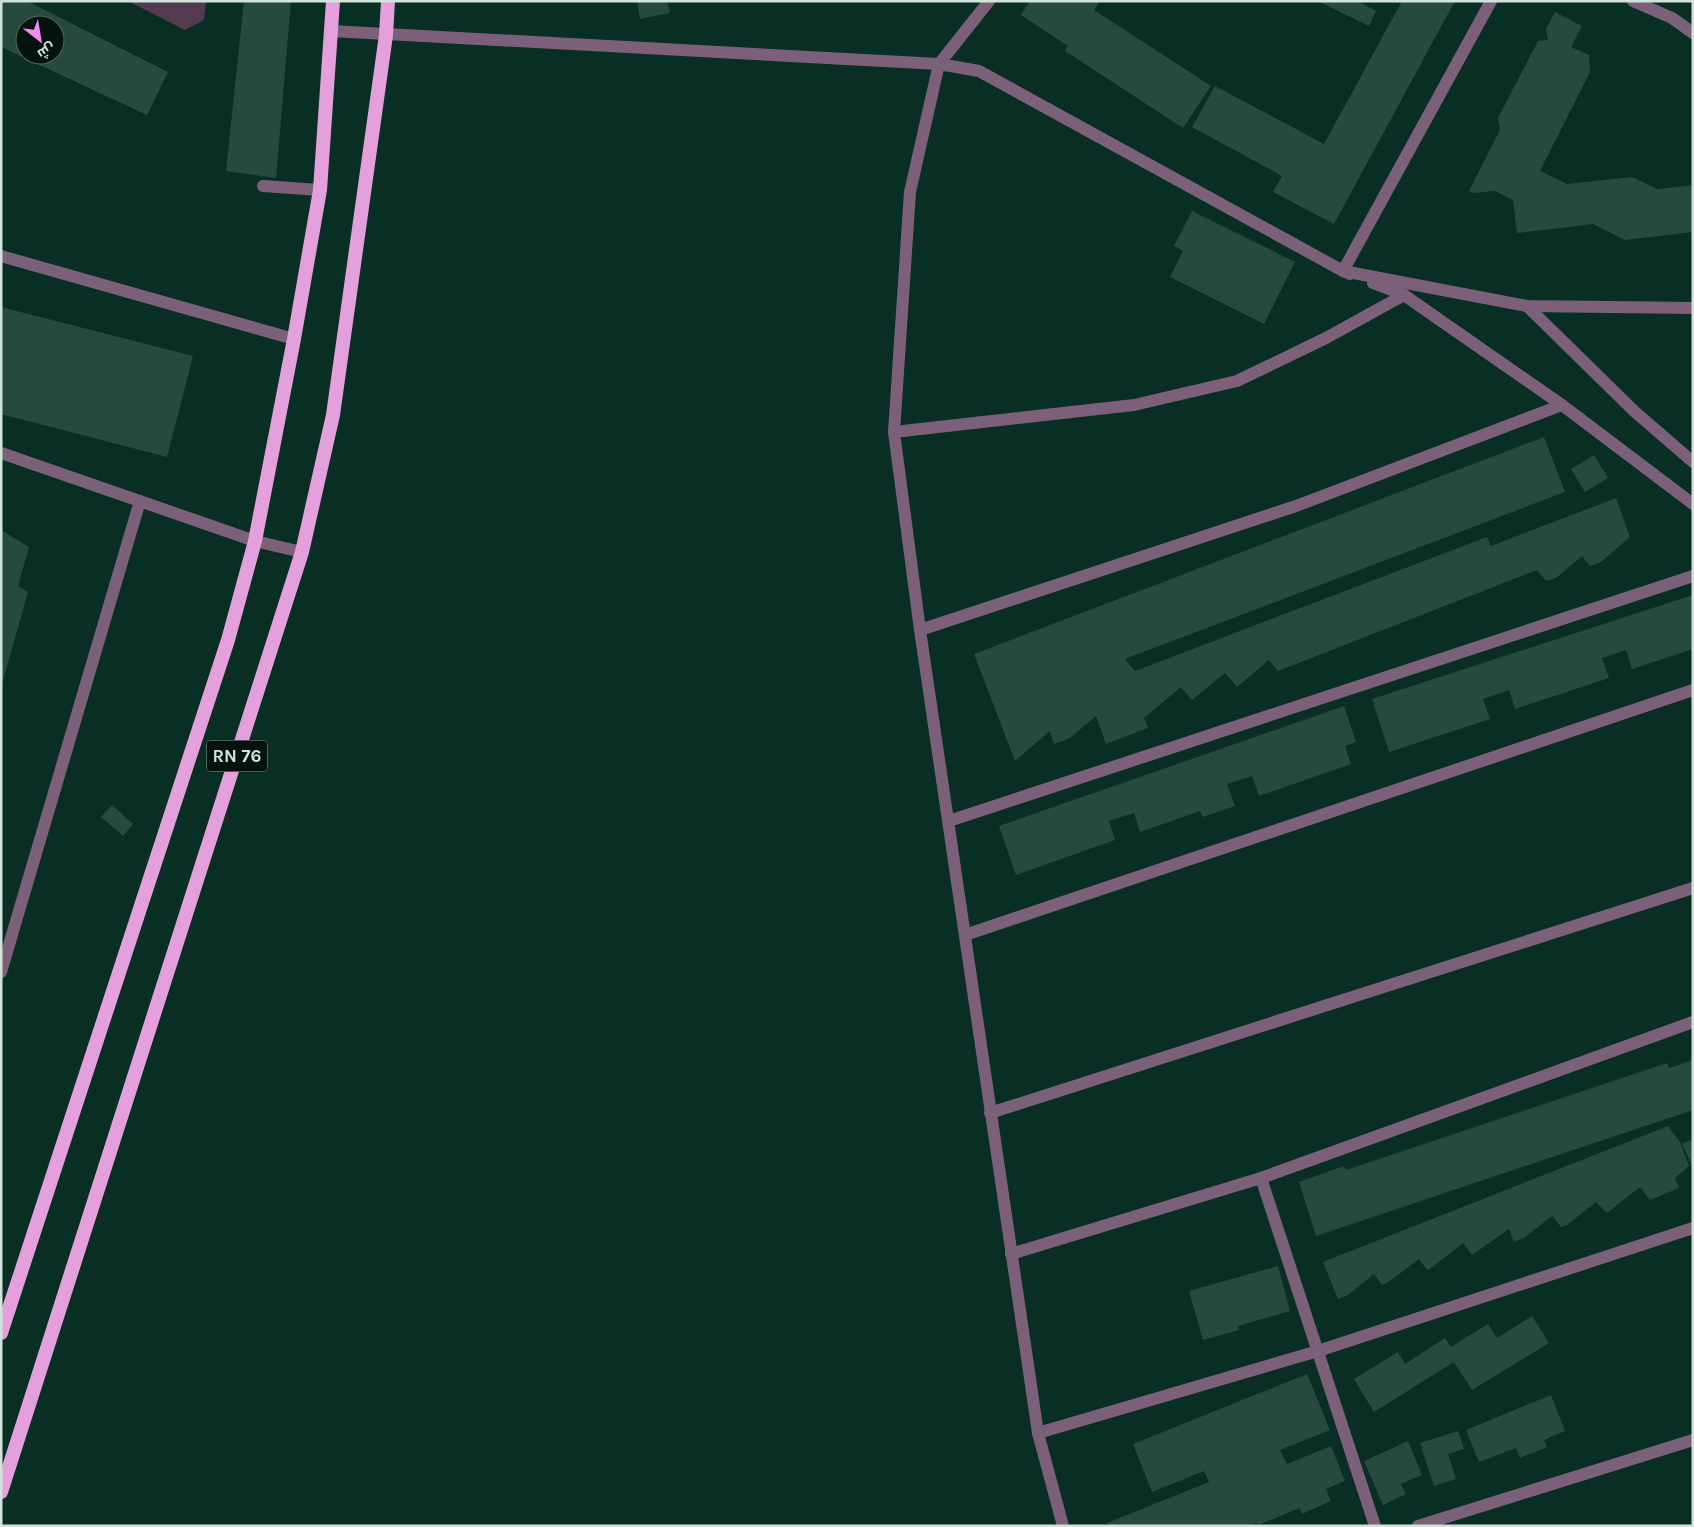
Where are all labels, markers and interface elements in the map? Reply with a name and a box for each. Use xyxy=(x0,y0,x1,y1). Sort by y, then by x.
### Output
north arrow xyxy=(15,15,65,65)
text: ش xyxy=(34,39,59,63)
road number: RN 76 xyxy=(207,740,267,771)

